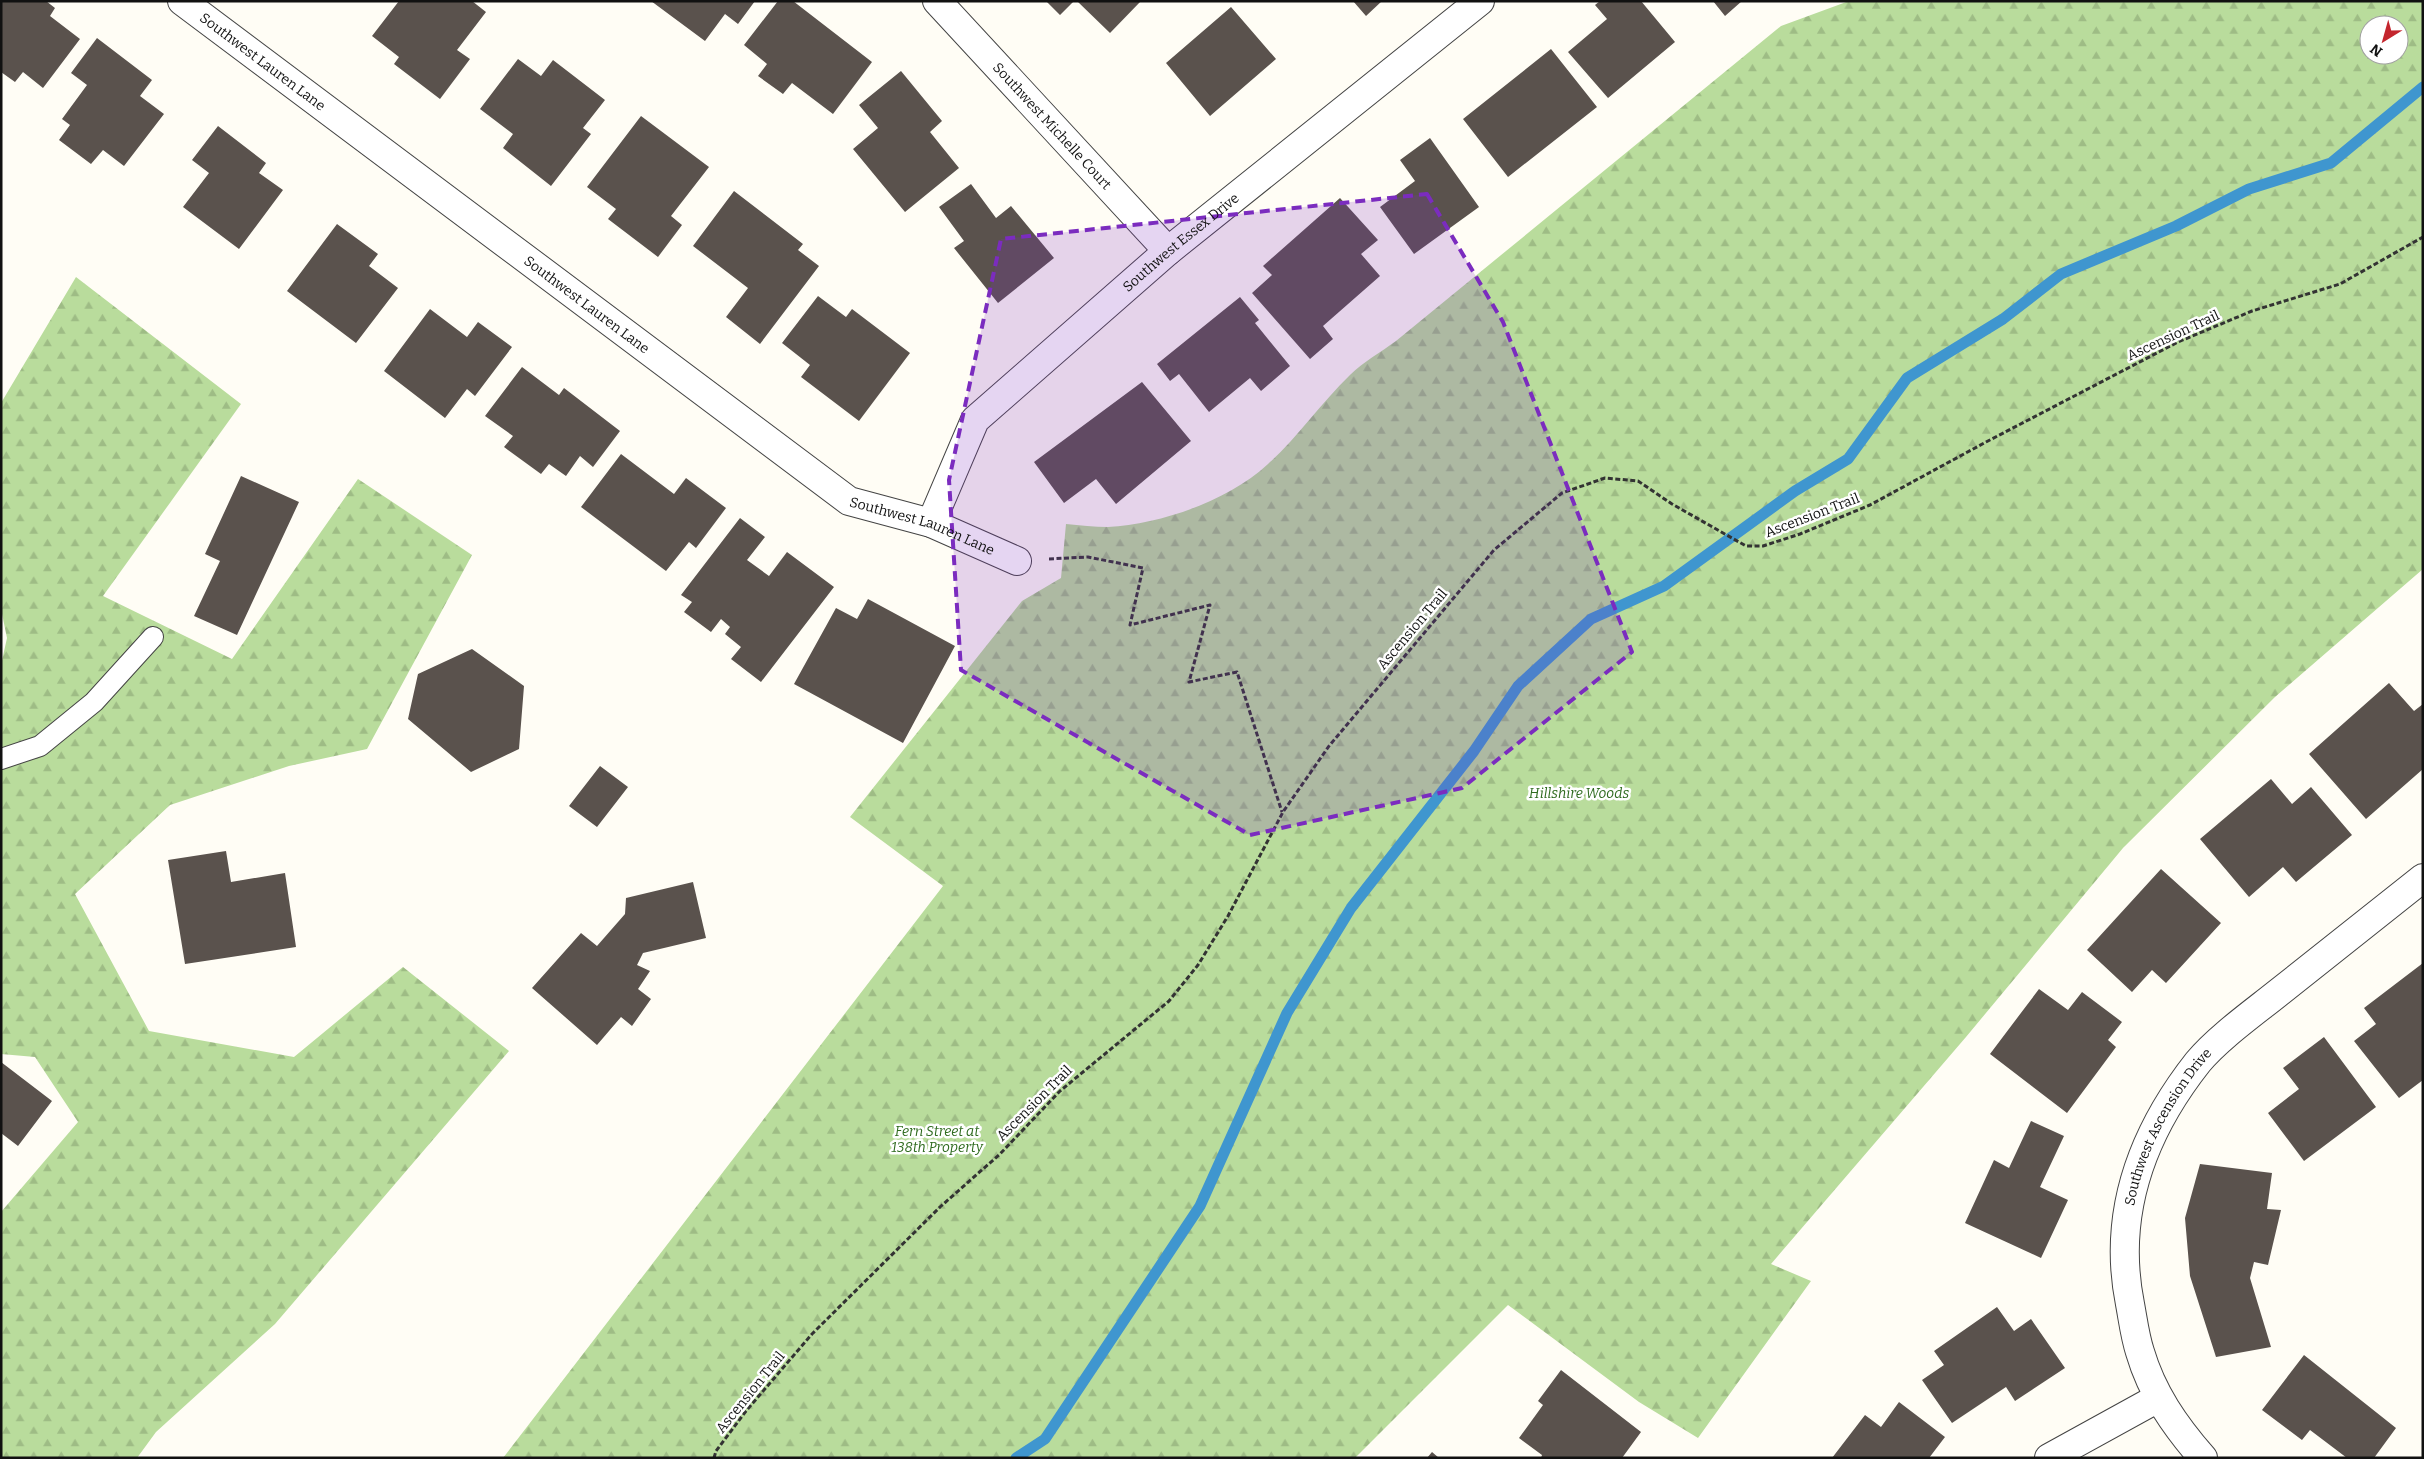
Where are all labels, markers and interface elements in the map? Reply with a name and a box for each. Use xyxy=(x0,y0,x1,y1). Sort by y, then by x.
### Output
street label: Southwest Lauren Lane xyxy=(196,9,329,114)
north arrow xyxy=(2359,15,2409,65)
text: N xyxy=(2367,40,2386,60)
street label: Southwest Michelle Court xyxy=(989,59,1115,193)
street label: Southwest Essex Drive xyxy=(1120,190,1243,296)
street label: Southwest Lauren Lane xyxy=(521,252,653,357)
street label: Ascension Trail xyxy=(2124,307,2222,364)
street label: Ascension Trail xyxy=(1763,490,1862,541)
street label: Southwest Lauren Lane xyxy=(848,494,997,559)
street label: Ascension Trail xyxy=(1374,586,1451,673)
park label: Hillshire Woods xyxy=(1529,785,1629,802)
street label: Southwest Ascension Drive xyxy=(2121,1045,2215,1207)
street label: Ascension Trail xyxy=(993,1062,1076,1145)
park label: Fern Street at 138th Property xyxy=(891,1123,984,1156)
street label: Ascension Trail xyxy=(712,1348,788,1436)

